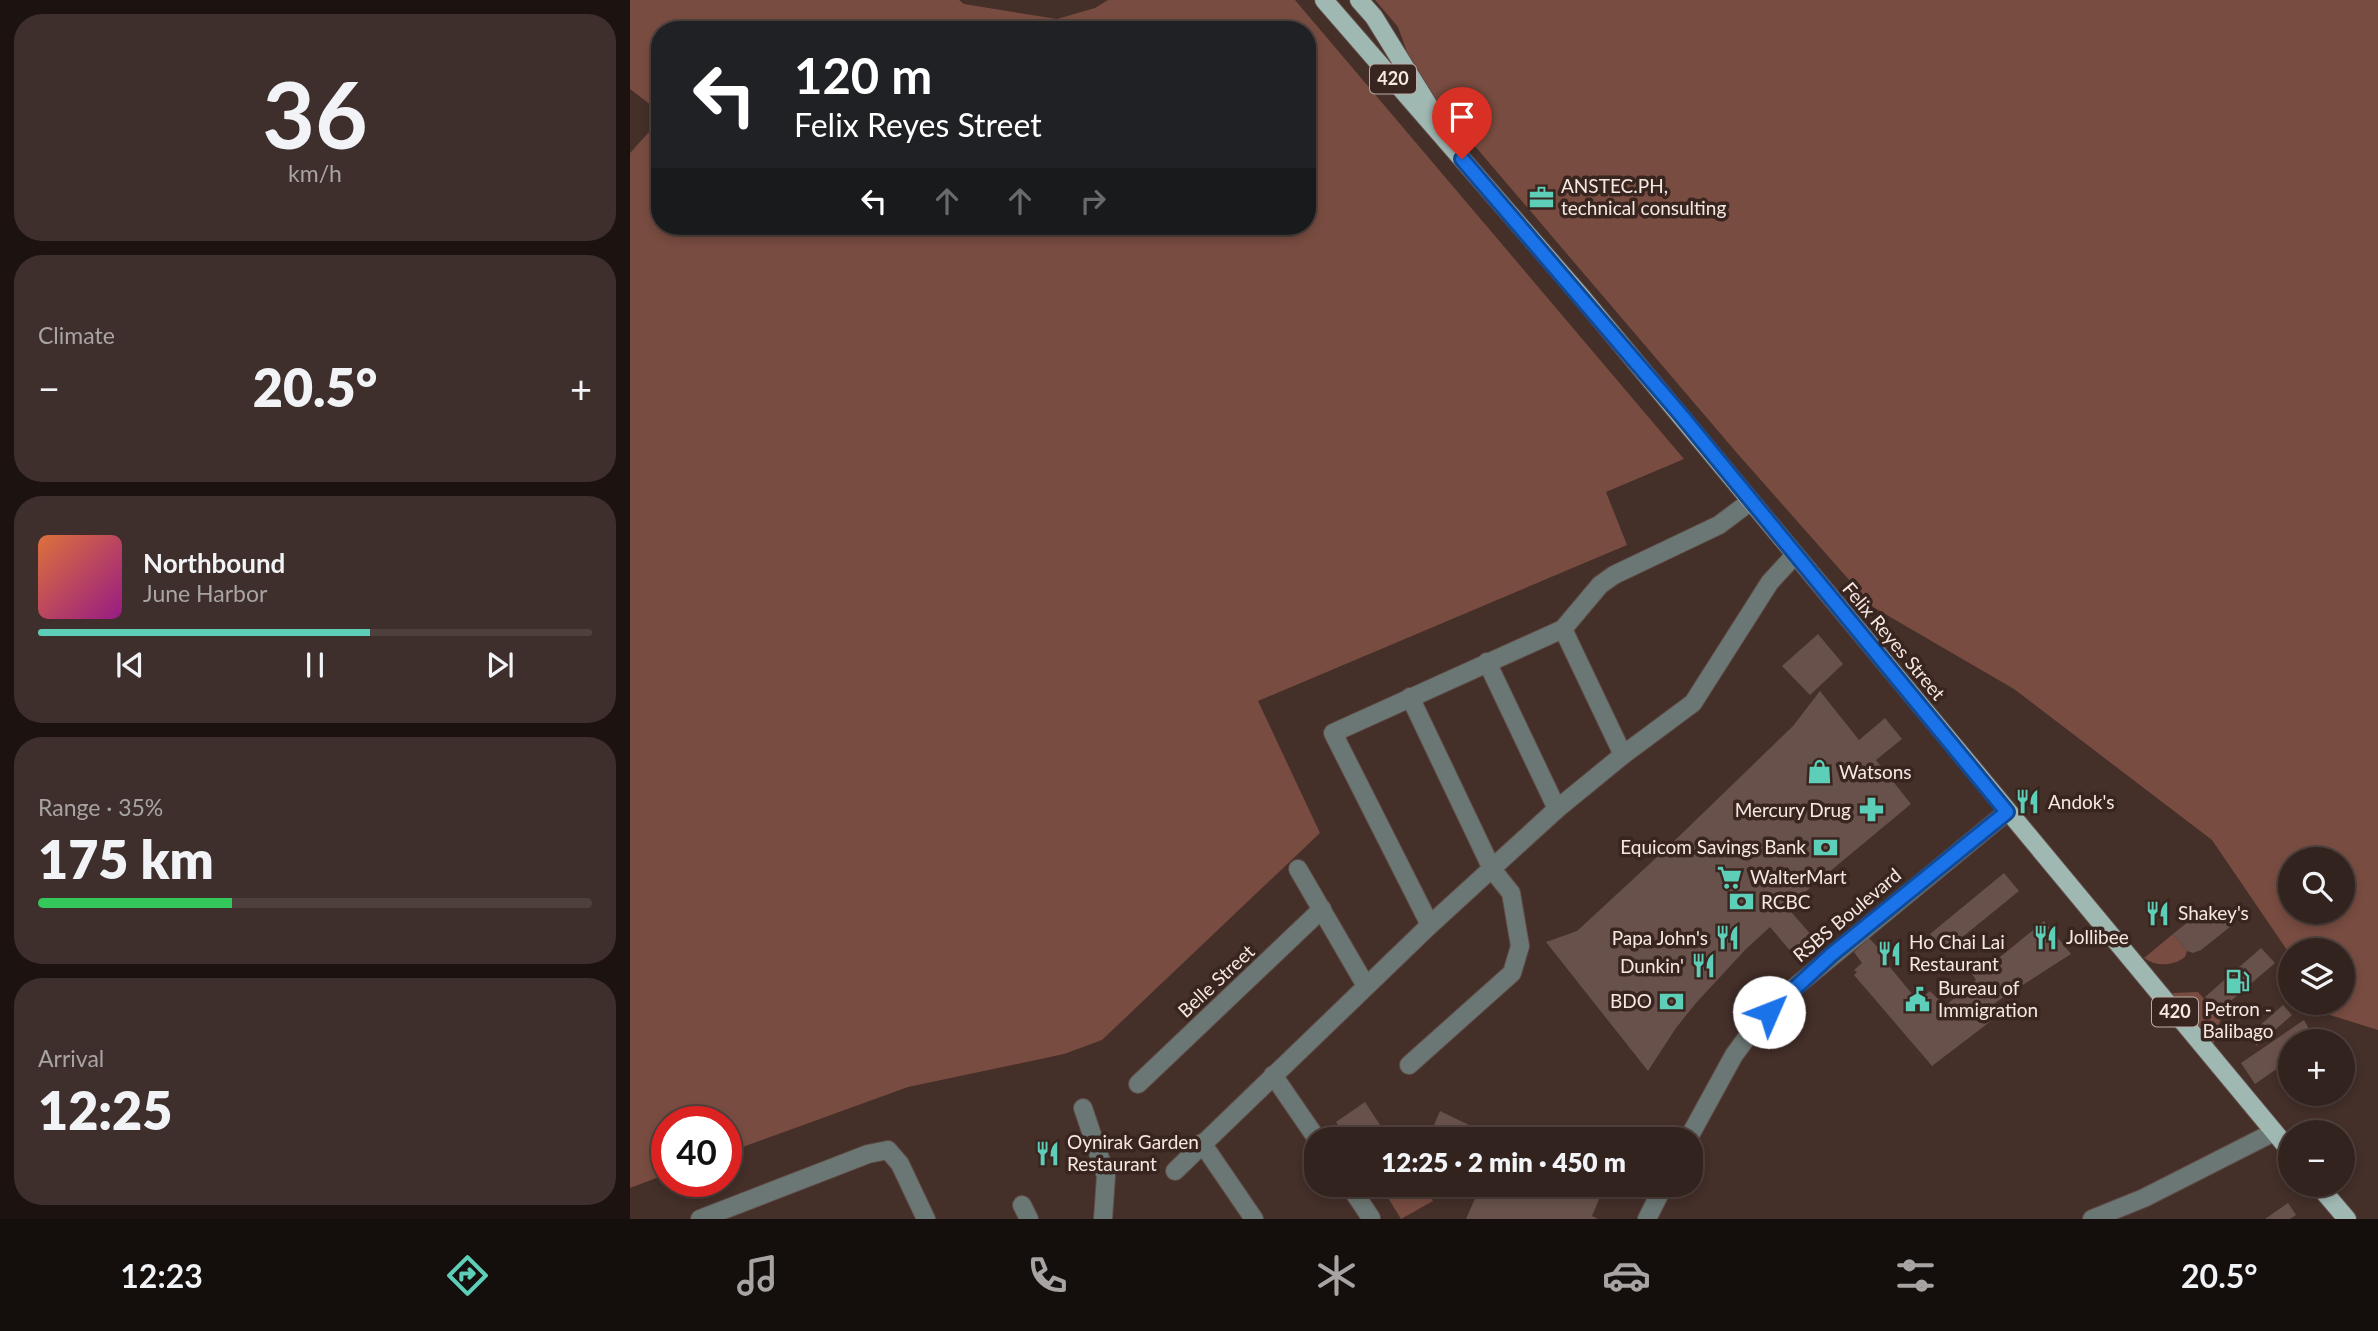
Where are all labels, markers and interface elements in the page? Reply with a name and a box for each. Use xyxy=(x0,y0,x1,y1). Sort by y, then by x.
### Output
text: 120 m xyxy=(794,46,932,104)
icon: left xyxy=(679,49,770,140)
text: 36 xyxy=(262,59,368,168)
road number: 420 xyxy=(1370,64,1416,94)
pin xyxy=(1432,87,1492,159)
icon: arrive xyxy=(1443,98,1481,136)
text: Felix Reyes Street xyxy=(794,105,1042,144)
text: km/h xyxy=(288,159,342,187)
place label: ANSTEC.PH, technical consulting xyxy=(1561,174,1726,219)
icon: left xyxy=(855,182,893,220)
icon: ahead xyxy=(928,182,966,220)
icon: ahead xyxy=(1001,182,1039,220)
icon: right xyxy=(1074,182,1112,220)
office icon: ANSTEC.PH, technical consulting xyxy=(1527,183,1555,211)
text: Climate xyxy=(38,321,115,349)
text: 20.5° xyxy=(253,356,377,418)
text: − xyxy=(38,365,60,411)
text: + xyxy=(570,365,592,411)
text: Northbound xyxy=(143,547,285,579)
street label: Felix Reyes Street xyxy=(1838,577,1951,705)
text: June Harbor xyxy=(143,579,267,607)
icon: previous xyxy=(111,646,149,684)
icon: pause xyxy=(296,646,334,684)
icon: next xyxy=(481,646,519,684)
shop icon: Watsons xyxy=(1805,758,1833,786)
place label: Watsons xyxy=(1839,760,1912,783)
restaurant icon: Andok's xyxy=(2014,788,2042,816)
place label: Andok's xyxy=(2048,790,2114,813)
text: Range · 35% xyxy=(38,793,163,821)
pharmacy icon: Mercury Drug xyxy=(1857,796,1885,824)
place label: Mercury Drug xyxy=(1735,798,1851,821)
text: 175 km xyxy=(38,828,214,890)
bank icon: Equicom Savings Bank xyxy=(1812,833,1840,861)
place label: Equicom Savings Bank xyxy=(1620,835,1806,858)
map controls xyxy=(2278,847,2355,1197)
button: search xyxy=(2278,847,2355,924)
supermarket icon: WalterMart xyxy=(1716,863,1744,891)
street label: RSBS Boulevard xyxy=(1788,863,1905,966)
place label: WalterMart xyxy=(1750,865,1847,888)
bank icon: RCBC xyxy=(1727,888,1755,916)
place label: RCBC xyxy=(1761,890,1811,913)
restaurant icon: Shakey's xyxy=(2144,899,2172,927)
place label: Shakey's xyxy=(2178,901,2249,924)
restaurant icon: Jollibee xyxy=(2032,923,2060,951)
restaurant icon: Papa John's xyxy=(1714,924,1742,952)
place label: Jollibee xyxy=(2066,925,2129,948)
place label: Papa John's xyxy=(1612,926,1708,949)
place label: Ho Chai Lai Restaurant xyxy=(1909,930,2005,975)
button: layers xyxy=(2278,938,2355,1015)
street label: Belle Street xyxy=(1173,939,1259,1022)
restaurant icon: Ho Chai Lai Restaurant xyxy=(1875,939,1903,967)
restaurant icon: Dunkin' xyxy=(1690,952,1718,980)
place label: Dunkin' xyxy=(1620,954,1684,977)
fuel station icon: Petron - Balibago xyxy=(2224,967,2252,995)
position arrow xyxy=(1732,975,1806,1049)
place label: Bureau of Immigration xyxy=(1938,976,2038,1021)
public building icon: Bureau of Immigration xyxy=(1904,985,1932,1013)
bank icon: BDO xyxy=(1658,987,1686,1015)
place label: BDO xyxy=(1610,989,1652,1012)
place label: Petron - Balibago xyxy=(2202,997,2274,1042)
road number: 420 xyxy=(2152,998,2198,1027)
button: + xyxy=(2278,1029,2355,1106)
text: Arrival xyxy=(38,1044,104,1072)
text: 12:25 xyxy=(38,1079,172,1141)
speed limit sign: 40 xyxy=(651,1106,742,1197)
button: − xyxy=(2278,1120,2355,1197)
place label: Oynirak Garden Restaurant xyxy=(1067,1130,1199,1175)
restaurant icon: Oynirak Garden Restaurant xyxy=(1033,1139,1061,1167)
text: 12:25 · 2 min · 450 m xyxy=(1381,1146,1626,1178)
icon: directions xyxy=(443,1251,492,1300)
icon: music xyxy=(733,1251,782,1300)
icon: phone xyxy=(1023,1251,1072,1300)
icon: climate xyxy=(1312,1251,1361,1300)
icon: car xyxy=(1602,1251,1651,1300)
icon: filters xyxy=(1891,1251,1940,1300)
text: 12:23 xyxy=(120,1256,203,1295)
text: 20.5° xyxy=(2181,1256,2258,1295)

